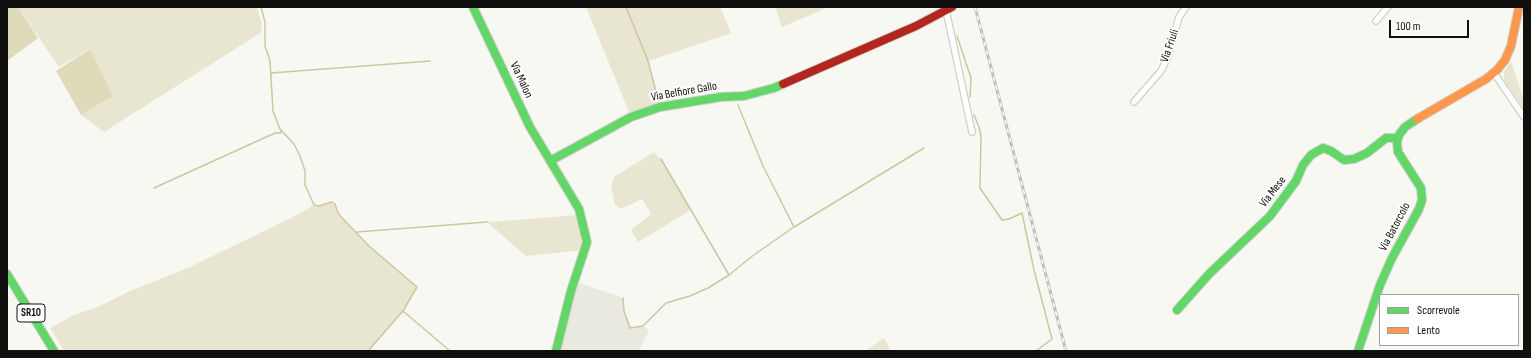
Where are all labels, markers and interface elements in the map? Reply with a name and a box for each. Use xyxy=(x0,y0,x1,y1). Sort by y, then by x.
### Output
scale bar xyxy=(1391,12,1471,38)
text: 100 m xyxy=(1396,19,1421,34)
street label: Via Friuli xyxy=(1158,28,1182,64)
street label: Via Malon xyxy=(506,60,536,100)
street label: Via Belfiore Gallo xyxy=(650,79,718,105)
street label: Via Mese xyxy=(1256,174,1290,210)
street label: Via Batorcolo xyxy=(1376,200,1414,254)
legend xyxy=(1379,294,1519,346)
text: Scorrevole xyxy=(1417,303,1460,318)
road number: SR10 xyxy=(17,304,45,322)
text: Lento xyxy=(1417,323,1440,338)

